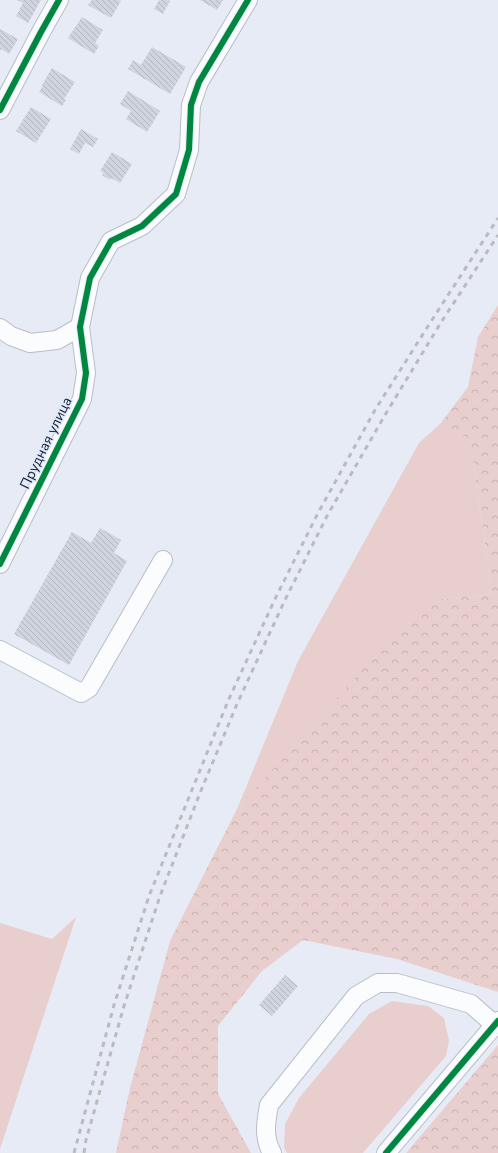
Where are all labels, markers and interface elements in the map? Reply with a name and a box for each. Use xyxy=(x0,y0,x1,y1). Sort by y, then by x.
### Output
street label: Прудная улица xyxy=(15,394,77,492)

